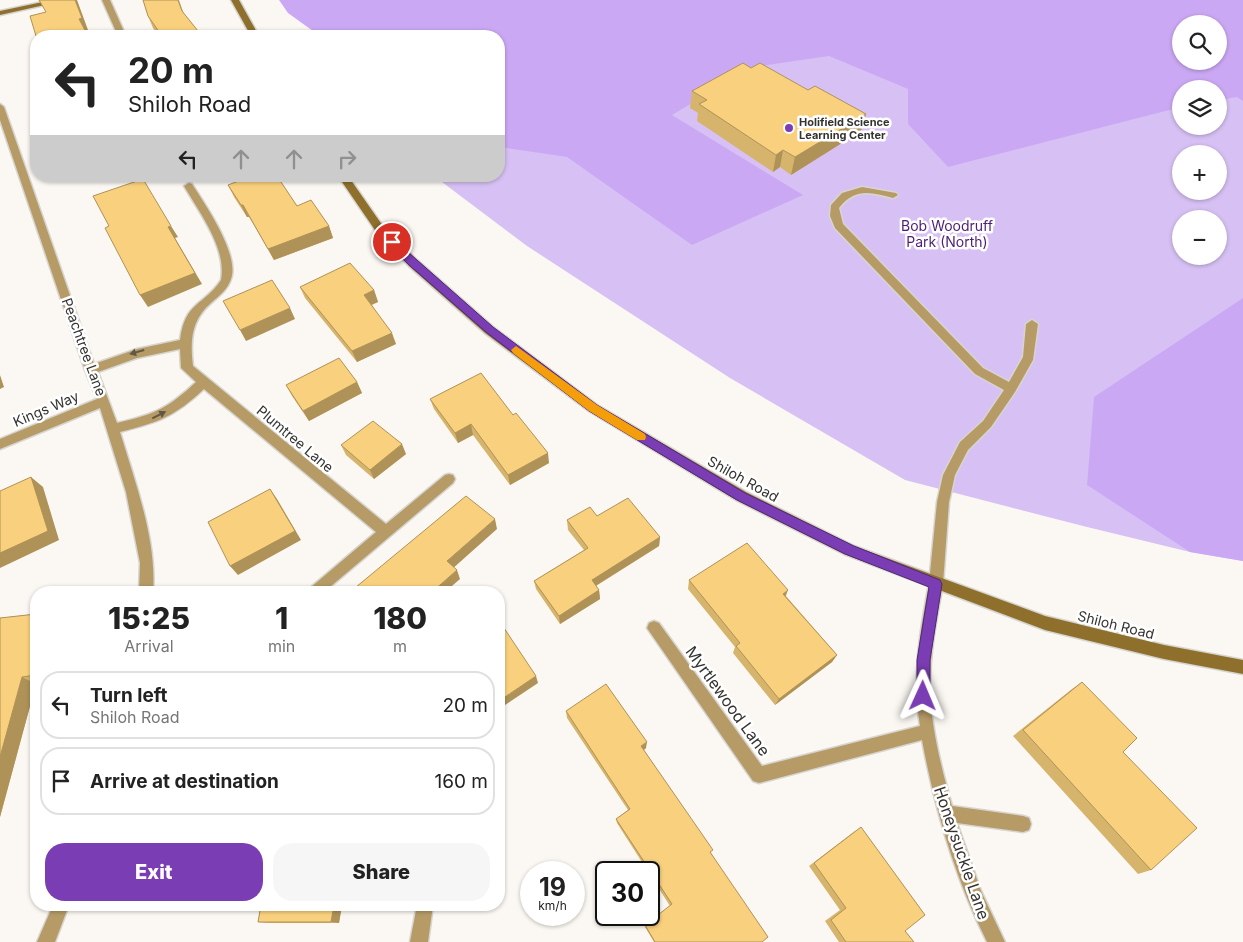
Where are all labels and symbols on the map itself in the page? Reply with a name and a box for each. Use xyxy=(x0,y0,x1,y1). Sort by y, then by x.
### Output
place label: Holifield Science Learning Center xyxy=(799,115,890,142)
marker: Holifield Science Learning Center xyxy=(783,122,795,134)
park label: Bob Woodruff Park (North) xyxy=(901,217,993,250)
pin xyxy=(371,221,413,263)
street label: Peachtree Lane xyxy=(59,295,110,398)
one-way arrow xyxy=(129,349,144,357)
street label: Kings Way xyxy=(10,387,81,430)
street label: Plumtree Lane xyxy=(253,402,337,476)
one-way arrow xyxy=(151,411,166,419)
street label: Shiloh Road xyxy=(705,452,782,505)
street label: Shiloh Road xyxy=(1076,607,1156,642)
street label: Myrtlewood Lane xyxy=(681,642,775,760)
position arrow xyxy=(896,669,948,721)
street label: Honeysuckle Lane xyxy=(930,784,994,922)
speed limit sign: 30 xyxy=(595,861,660,926)

